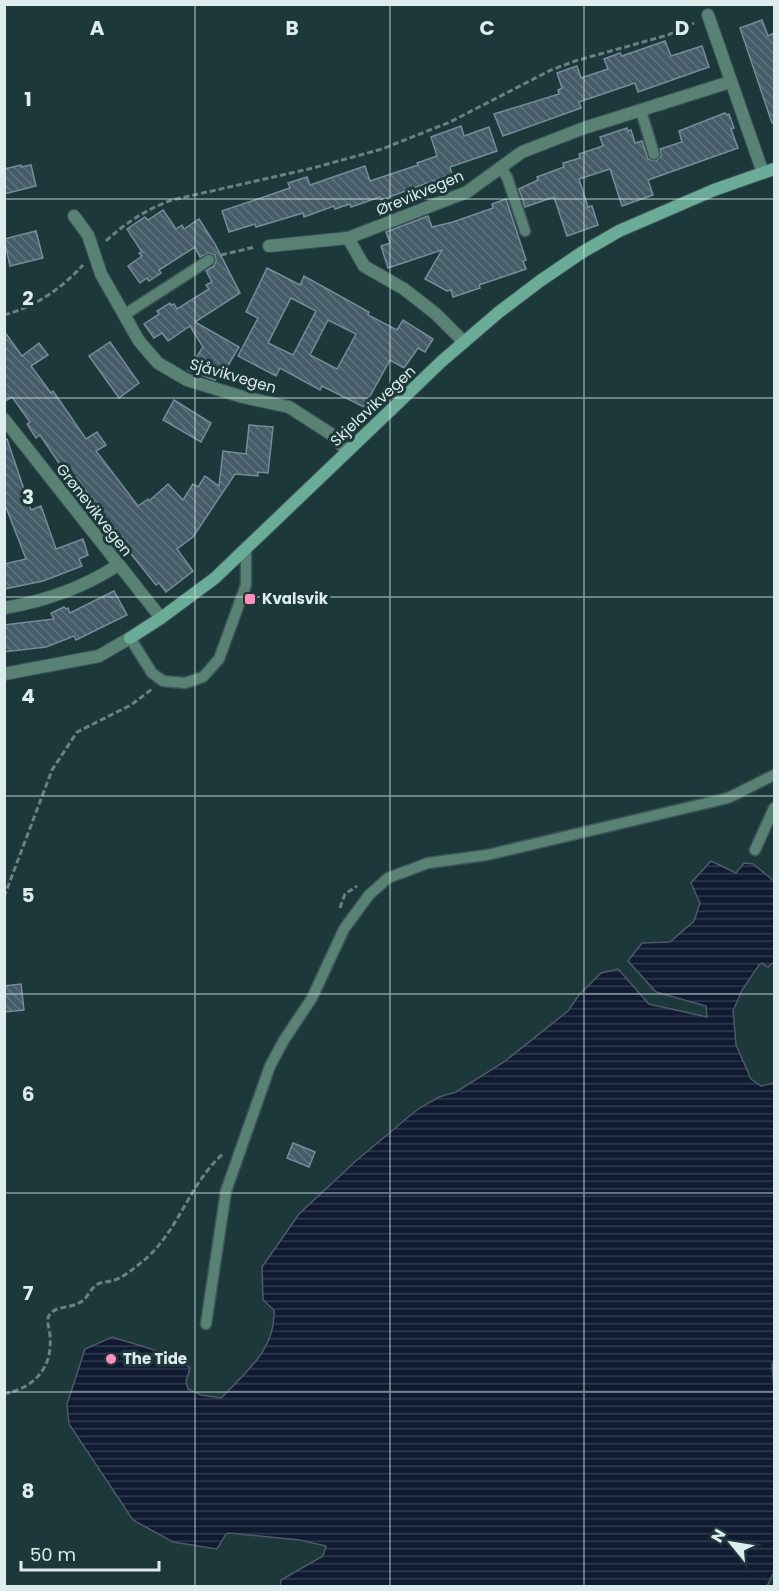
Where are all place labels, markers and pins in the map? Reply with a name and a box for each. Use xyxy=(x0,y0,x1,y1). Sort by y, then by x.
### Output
place label: Kvalsvik xyxy=(262,588,329,609)
marker: Kvalsvik xyxy=(243,592,257,606)
place label: The Tide xyxy=(123,1348,187,1369)
marker: The Tide xyxy=(104,1352,118,1366)

